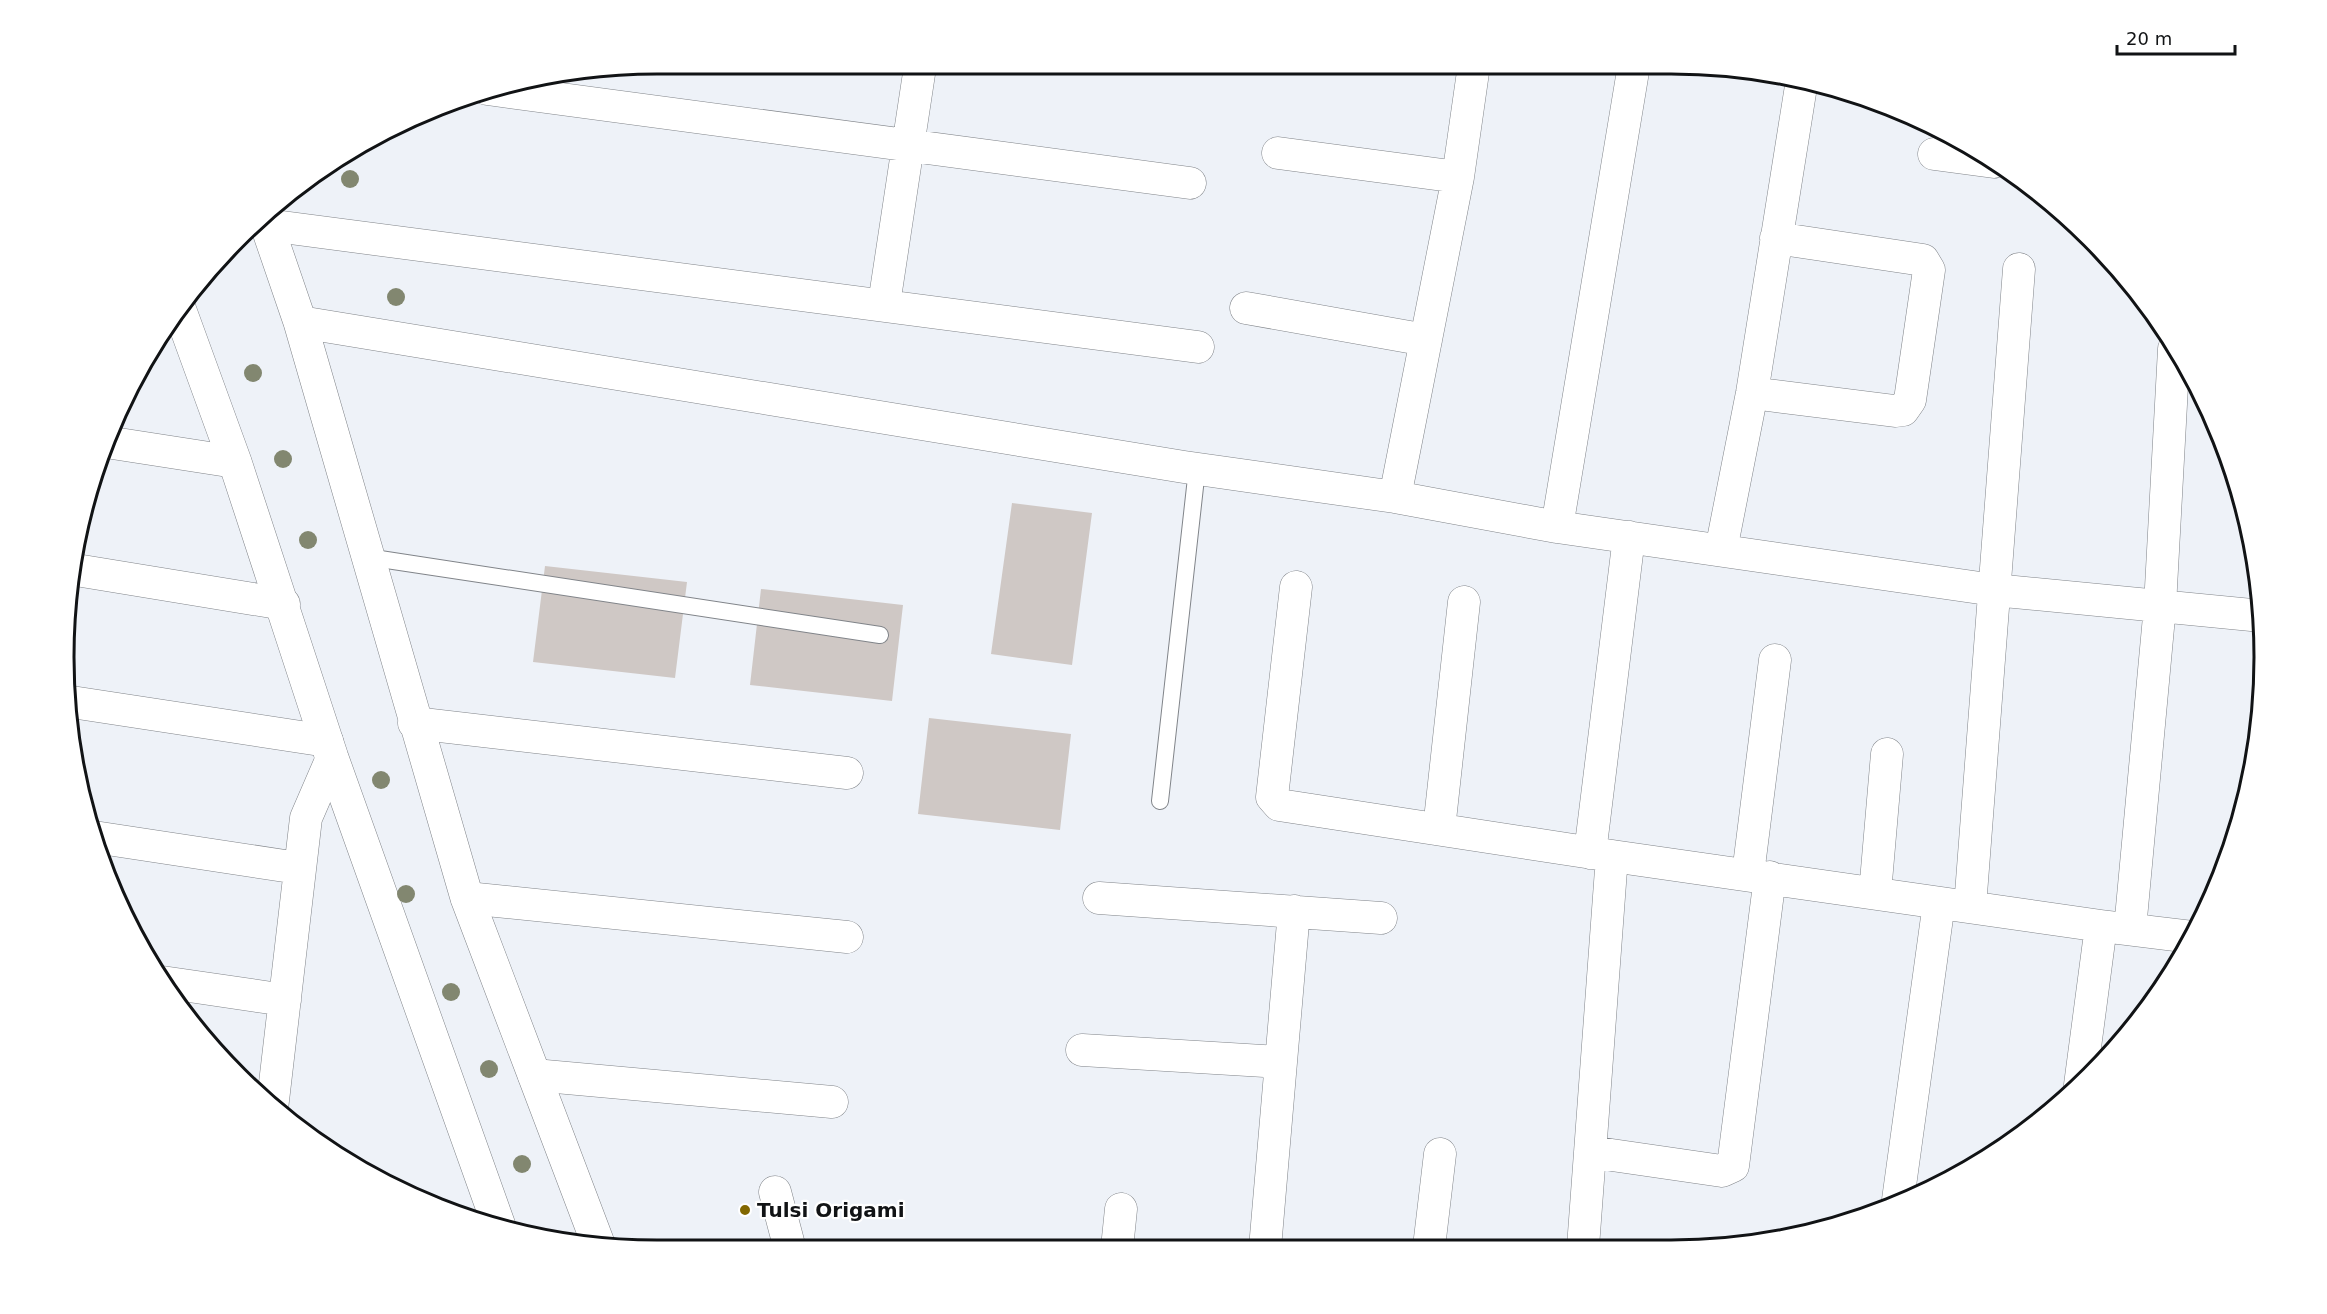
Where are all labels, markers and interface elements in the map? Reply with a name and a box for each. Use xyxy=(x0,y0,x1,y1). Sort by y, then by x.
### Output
scale bar xyxy=(2117,18,2236,56)
text: 20 m xyxy=(2126,28,2172,49)
place label: Tulsi Origami xyxy=(757,1198,905,1222)
marker: Tulsi Origami xyxy=(738,1203,752,1217)

